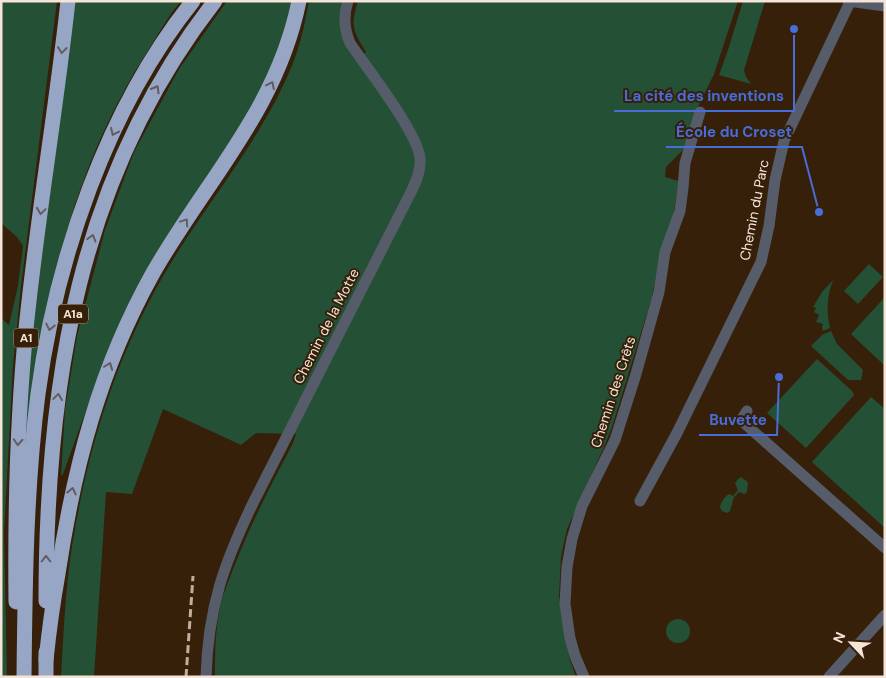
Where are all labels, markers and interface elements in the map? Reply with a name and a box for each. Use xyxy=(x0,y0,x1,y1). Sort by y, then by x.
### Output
one-way arrow xyxy=(57,46,68,54)
one-way arrow xyxy=(265,81,276,90)
callout: La cité des inventions xyxy=(614,81,794,111)
one-way arrow xyxy=(149,85,159,94)
text: La cité des inventions xyxy=(624,86,784,106)
callout: École du Croset xyxy=(666,117,802,147)
text: École du Croset xyxy=(676,122,792,142)
one-way arrow xyxy=(109,127,120,136)
street label: Chemin du Parc xyxy=(735,158,773,262)
one-way arrow xyxy=(36,206,46,215)
one-way arrow xyxy=(179,219,188,228)
one-way arrow xyxy=(87,234,97,243)
street label: Chemin de la Motte xyxy=(289,265,363,387)
road number: A1a xyxy=(58,304,88,324)
one-way arrow xyxy=(45,322,56,331)
road number: A1 xyxy=(14,328,38,348)
street label: Chemin des Crêts xyxy=(586,334,640,450)
one-way arrow xyxy=(103,362,113,371)
one-way arrow xyxy=(52,392,63,400)
callout: Buvette xyxy=(699,405,777,435)
text: Buvette xyxy=(709,410,767,430)
one-way arrow xyxy=(13,438,24,446)
one-way arrow xyxy=(66,486,77,495)
one-way arrow xyxy=(41,554,51,562)
north arrow xyxy=(826,618,876,668)
text: N xyxy=(829,629,850,646)

